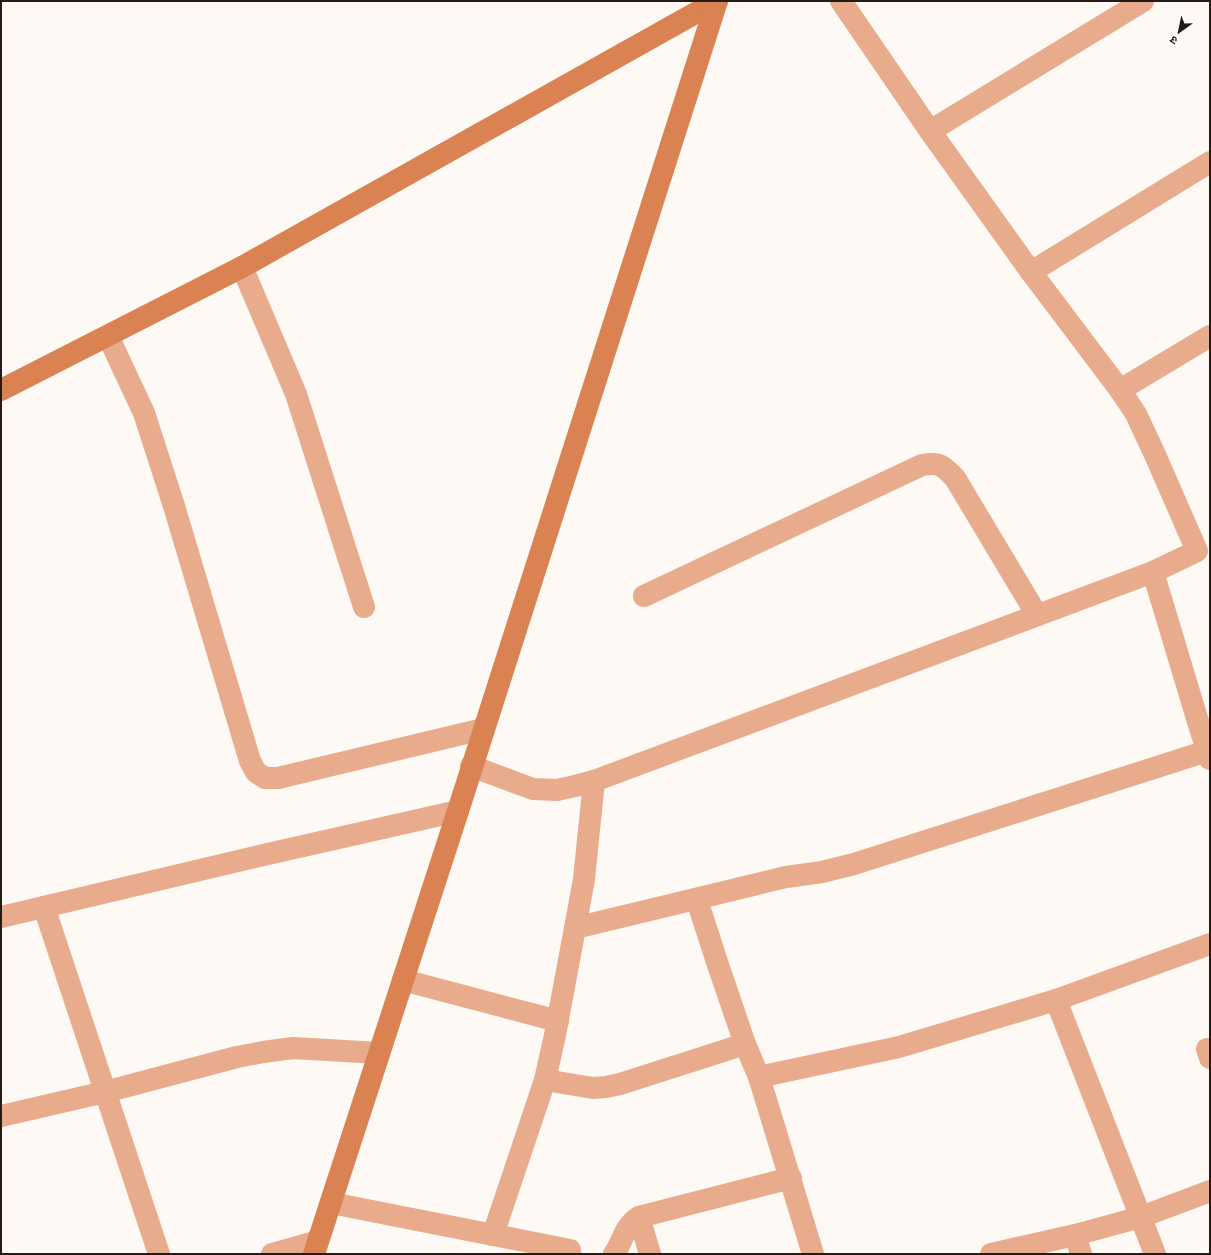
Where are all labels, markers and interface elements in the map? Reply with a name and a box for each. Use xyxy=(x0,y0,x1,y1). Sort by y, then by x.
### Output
north arrow xyxy=(1159,12,1199,52)
text: उ xyxy=(1166,32,1181,49)

